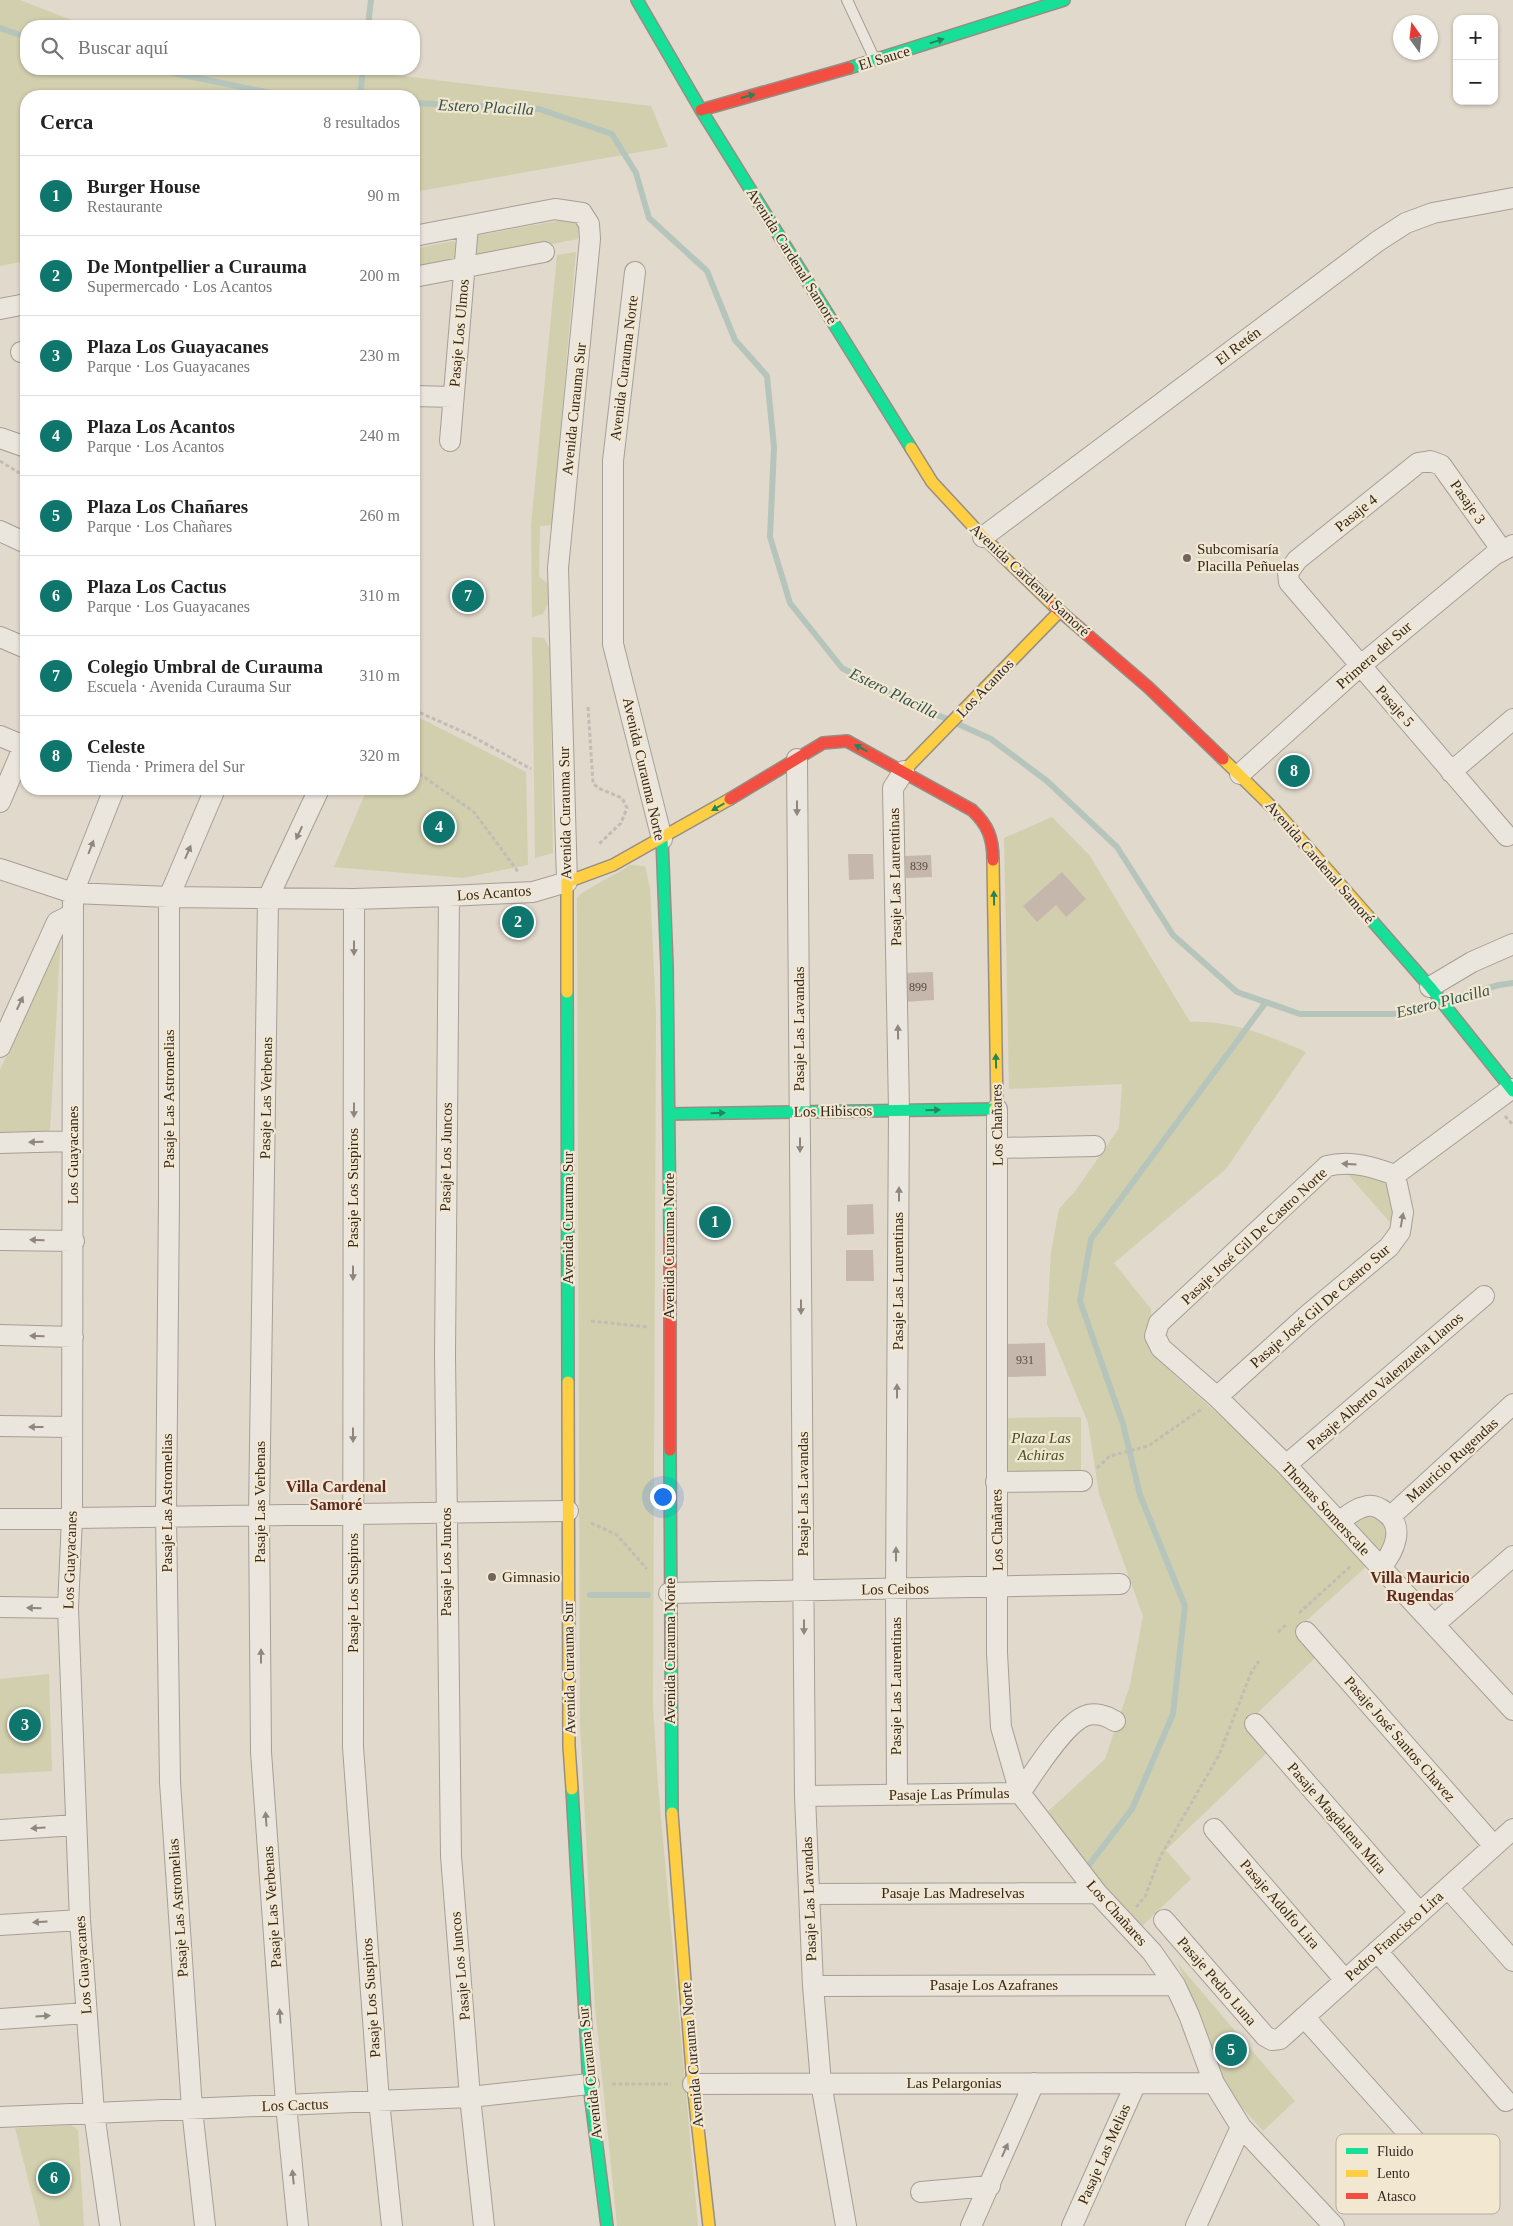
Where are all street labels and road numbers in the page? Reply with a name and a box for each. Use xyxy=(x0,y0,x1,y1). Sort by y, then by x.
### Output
street label: El Sauce xyxy=(856,43,912,73)
street label: Avenida Cardenal Samoré xyxy=(744,185,841,327)
street label: Pasaje Los Ulmos xyxy=(446,278,472,388)
street label: Avenida Curauma Norte xyxy=(607,294,641,442)
street label: El Retén xyxy=(1212,324,1264,368)
street label: Avenida Curauma Sur xyxy=(559,342,589,476)
street label: Pasaje 3 xyxy=(1447,477,1489,527)
street label: Pasaje 4 xyxy=(1332,491,1381,535)
street label: Avenida Cardenal Samoré xyxy=(967,521,1093,640)
street label: Primera del Sur xyxy=(1333,618,1415,692)
street label: Los Acantos xyxy=(953,656,1017,720)
street label: Pasaje 5 xyxy=(1373,682,1417,730)
street label: Avenida Curauma Norte xyxy=(620,696,668,842)
street label: Avenida Curauma Sur xyxy=(556,746,574,880)
street label: Avenida Cardenal Samoré xyxy=(1262,797,1378,927)
street label: Pasaje Las Laurentinas xyxy=(886,808,904,946)
street label: Los Acantos xyxy=(456,882,532,904)
street label: Pasaje Las Lavandas xyxy=(791,966,807,1091)
street label: Pasaje Las Astromelias xyxy=(161,1029,177,1169)
street label: Pasaje Las Verbenas xyxy=(257,1037,275,1159)
street label: Los Chañares xyxy=(988,1084,1006,1166)
street label: Pasaje Los Juncos xyxy=(437,1102,455,1212)
street label: Los Hibiscos xyxy=(793,1102,873,1120)
street label: Los Guayacanes xyxy=(65,1105,81,1204)
street label: Pasaje Los Suspiros xyxy=(345,1128,361,1248)
street label: Avenida Curauma Sur xyxy=(560,1151,576,1285)
street label: Pasaje José Gil De Castro Norte xyxy=(1178,1164,1330,1308)
street label: Avenida Curauma Norte xyxy=(661,1172,677,1319)
street label: Pasaje Las Laurentinas xyxy=(890,1212,906,1350)
street label: Pasaje José Gil De Castro Sur xyxy=(1247,1241,1393,1371)
street label: Pasaje Alberto Valenzuela Llanos xyxy=(1304,1309,1466,1453)
street label: Mauricio Rugendas xyxy=(1403,1415,1501,1505)
street label: Pasaje Las Lavandas xyxy=(795,1431,811,1556)
street label: Pasaje Las Astromelias xyxy=(159,1433,175,1573)
street label: Pasaje Las Verbenas xyxy=(252,1441,268,1563)
street label: Thomas Somerscale xyxy=(1279,1459,1373,1559)
street label: Los Chañares xyxy=(988,1489,1006,1571)
street label: Pasaje Los Juncos xyxy=(438,1507,454,1617)
street label: Los Guayacanes xyxy=(60,1510,80,1610)
street label: Pasaje Los Suspiros xyxy=(345,1533,361,1653)
street label: Avenida Curauma Norte xyxy=(662,1577,678,1724)
street label: Los Ceibos xyxy=(861,1580,929,1598)
street label: Avenida Curauma Sur xyxy=(560,1601,578,1735)
street label: Pasaje Las Laurentinas xyxy=(888,1617,904,1755)
street label: Pasaje José Santos Chavez xyxy=(1341,1673,1459,1805)
street label: Pasaje Magdalena Mira xyxy=(1285,1759,1390,1877)
street label: Pasaje Las Prímulas xyxy=(888,1785,1010,1803)
street label: Pasaje Las Lavandas xyxy=(799,1836,819,1962)
street label: Pasaje Las Astromelias xyxy=(165,1838,191,1978)
street label: Pasaje Las Verbenas xyxy=(260,1845,284,1969)
street label: Pasaje Adolfo Lira xyxy=(1237,1856,1323,1952)
street label: Los Chañares xyxy=(1084,1877,1151,1949)
street label: Pasaje Las Madreselvas xyxy=(881,1885,1025,1901)
street label: Pedro Francisco Lira xyxy=(1342,1888,1446,1984)
street label: Pasaje Los Juncos xyxy=(447,1911,473,2021)
street label: Los Guayacanes xyxy=(72,1915,94,2015)
street label: Pasaje Pedro Luna xyxy=(1174,1934,1260,2029)
street label: Pasaje Los Suspiros xyxy=(359,1937,383,2058)
street label: Pasaje Los Azafranes xyxy=(930,1977,1058,1993)
street label: Avenida Curauma Norte xyxy=(678,1981,706,2129)
street label: Avenida Curauma Sur xyxy=(575,2006,605,2140)
street label: Las Pelargonias xyxy=(906,2075,1002,2091)
street label: Los Cactus xyxy=(261,2096,329,2114)
street label: Pasaje Las Melias xyxy=(1075,2101,1133,2207)

